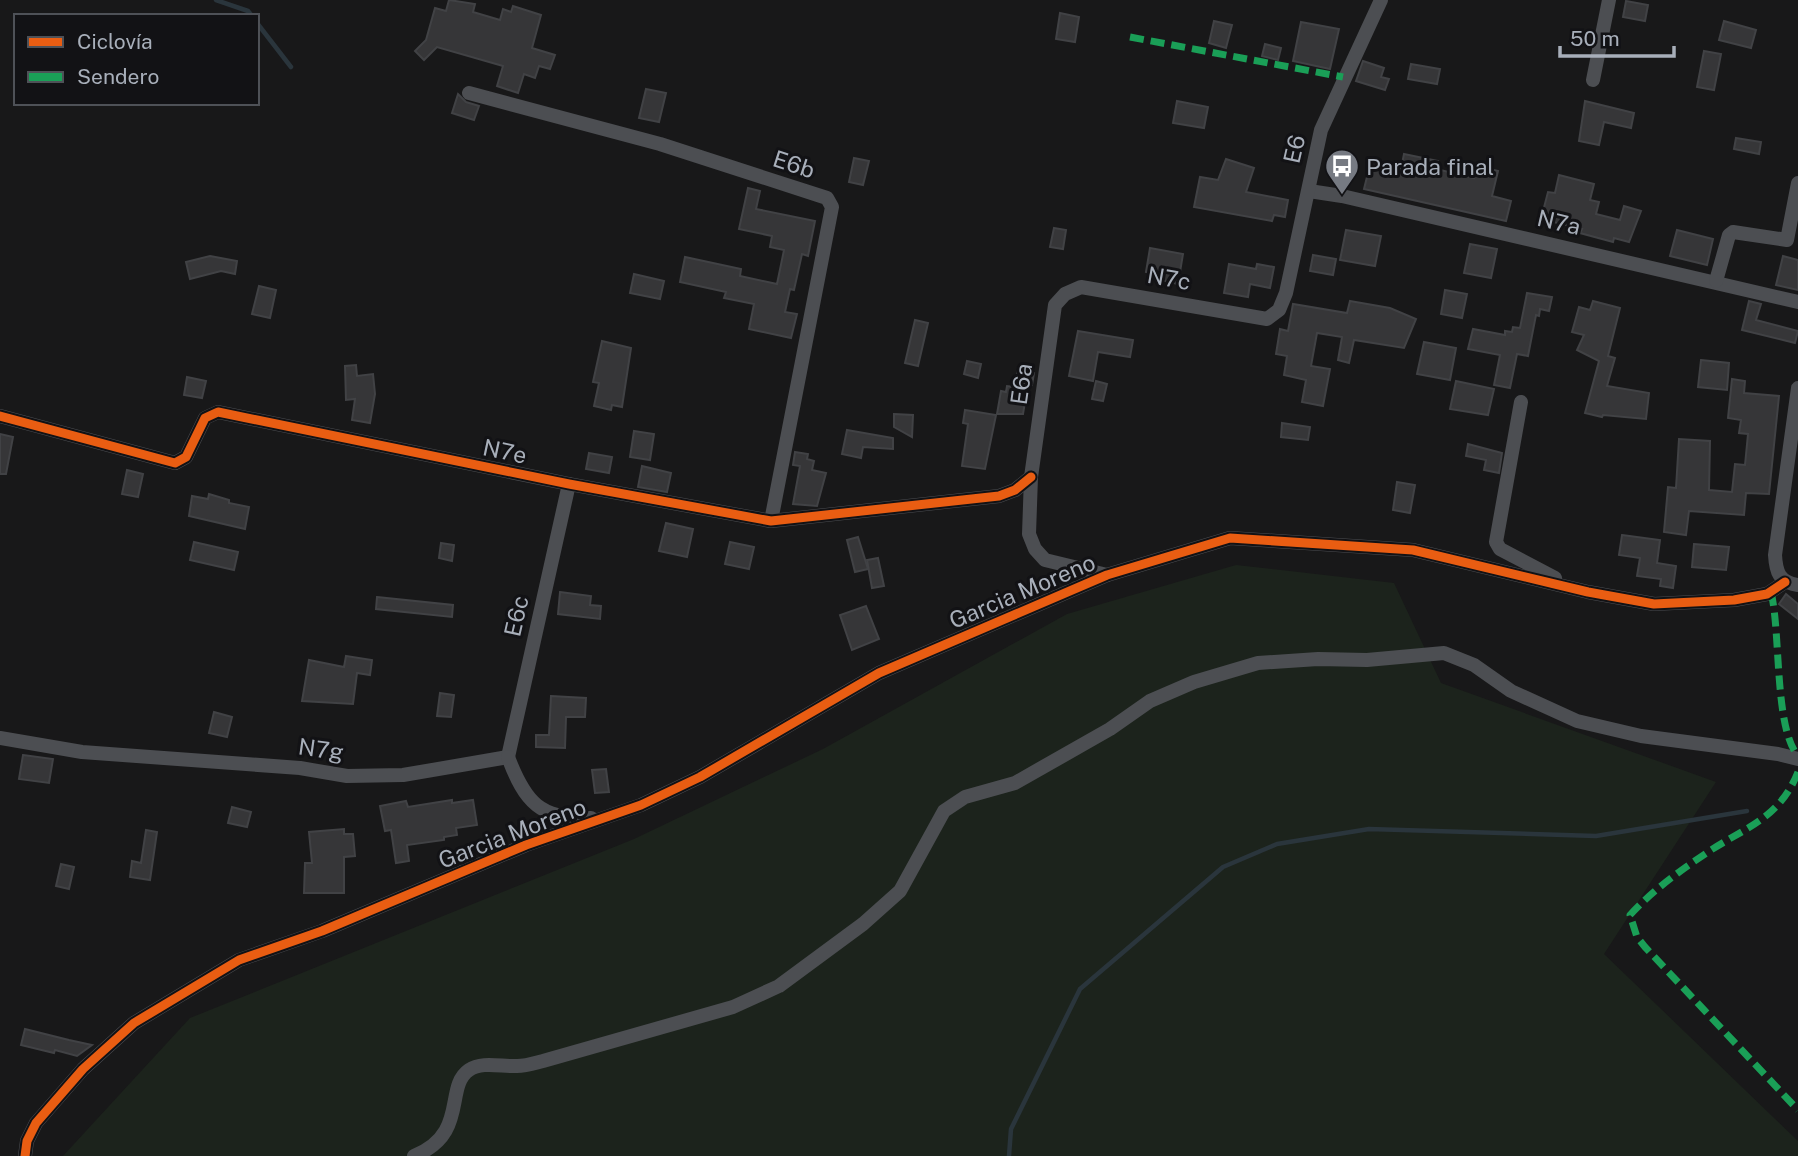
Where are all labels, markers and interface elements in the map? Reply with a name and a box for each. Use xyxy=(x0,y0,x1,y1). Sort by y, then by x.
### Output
legend xyxy=(14,14,259,105)
scale bar xyxy=(1560,14,1674,58)
text: 50 m xyxy=(1570,26,1620,51)
text: Ciclovía xyxy=(77,29,153,54)
text: Sendero xyxy=(77,64,159,89)
street label: E6 xyxy=(1278,132,1310,166)
street label: E6b xyxy=(770,145,818,183)
bus stop icon: Parada final xyxy=(1323,147,1361,196)
place label: Parada final xyxy=(1366,153,1494,180)
street label: N7a xyxy=(1535,204,1583,240)
street label: N7c xyxy=(1145,261,1193,295)
street label: E6a xyxy=(1005,362,1037,406)
street label: N7e xyxy=(481,433,529,469)
street label: Garcia Moreno xyxy=(945,548,1099,634)
street label: E6c xyxy=(498,593,534,639)
street label: N7g xyxy=(297,732,345,766)
street label: Garcia Moreno xyxy=(434,792,590,874)

